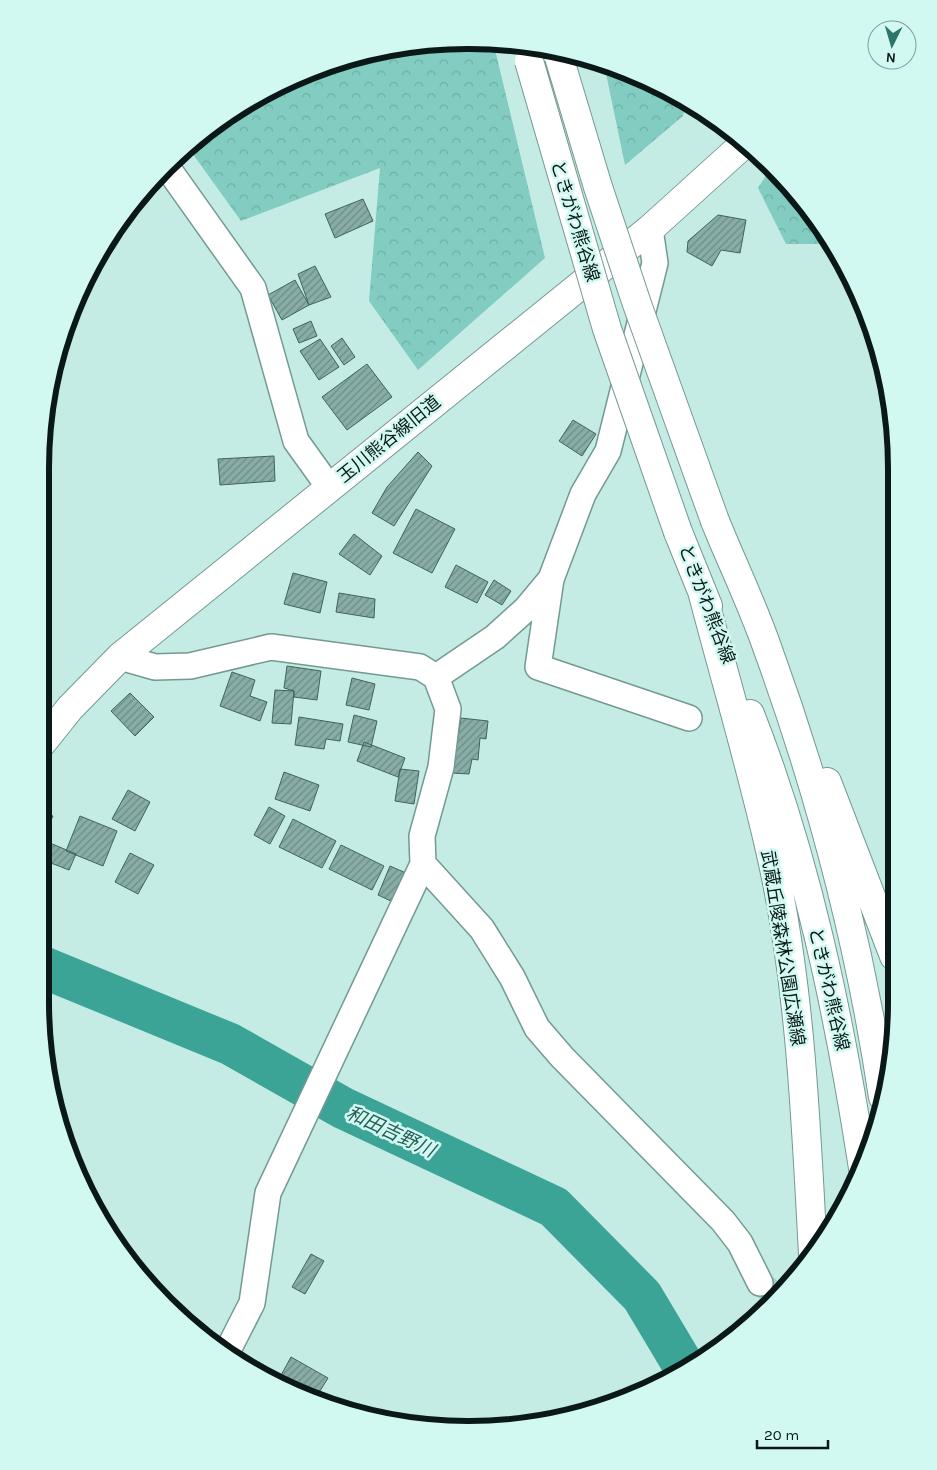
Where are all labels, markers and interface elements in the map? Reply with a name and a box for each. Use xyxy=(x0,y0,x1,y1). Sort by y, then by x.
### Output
north arrow xyxy=(867,20,917,70)
text: N xyxy=(885,49,897,66)
street label: ときがわ熊谷線 xyxy=(546,158,604,284)
street label: 玉川熊谷線旧道 xyxy=(333,391,445,487)
street label: ときがわ熊谷線 xyxy=(674,541,740,667)
street label: 武蔵丘陵森林公園広瀬線 xyxy=(757,848,809,1048)
street label: ときがわ熊谷線 xyxy=(804,925,854,1053)
water label: 和田吉野川 xyxy=(343,1102,440,1163)
scale bar xyxy=(757,1418,828,1450)
text: 20 m xyxy=(764,1426,799,1444)

